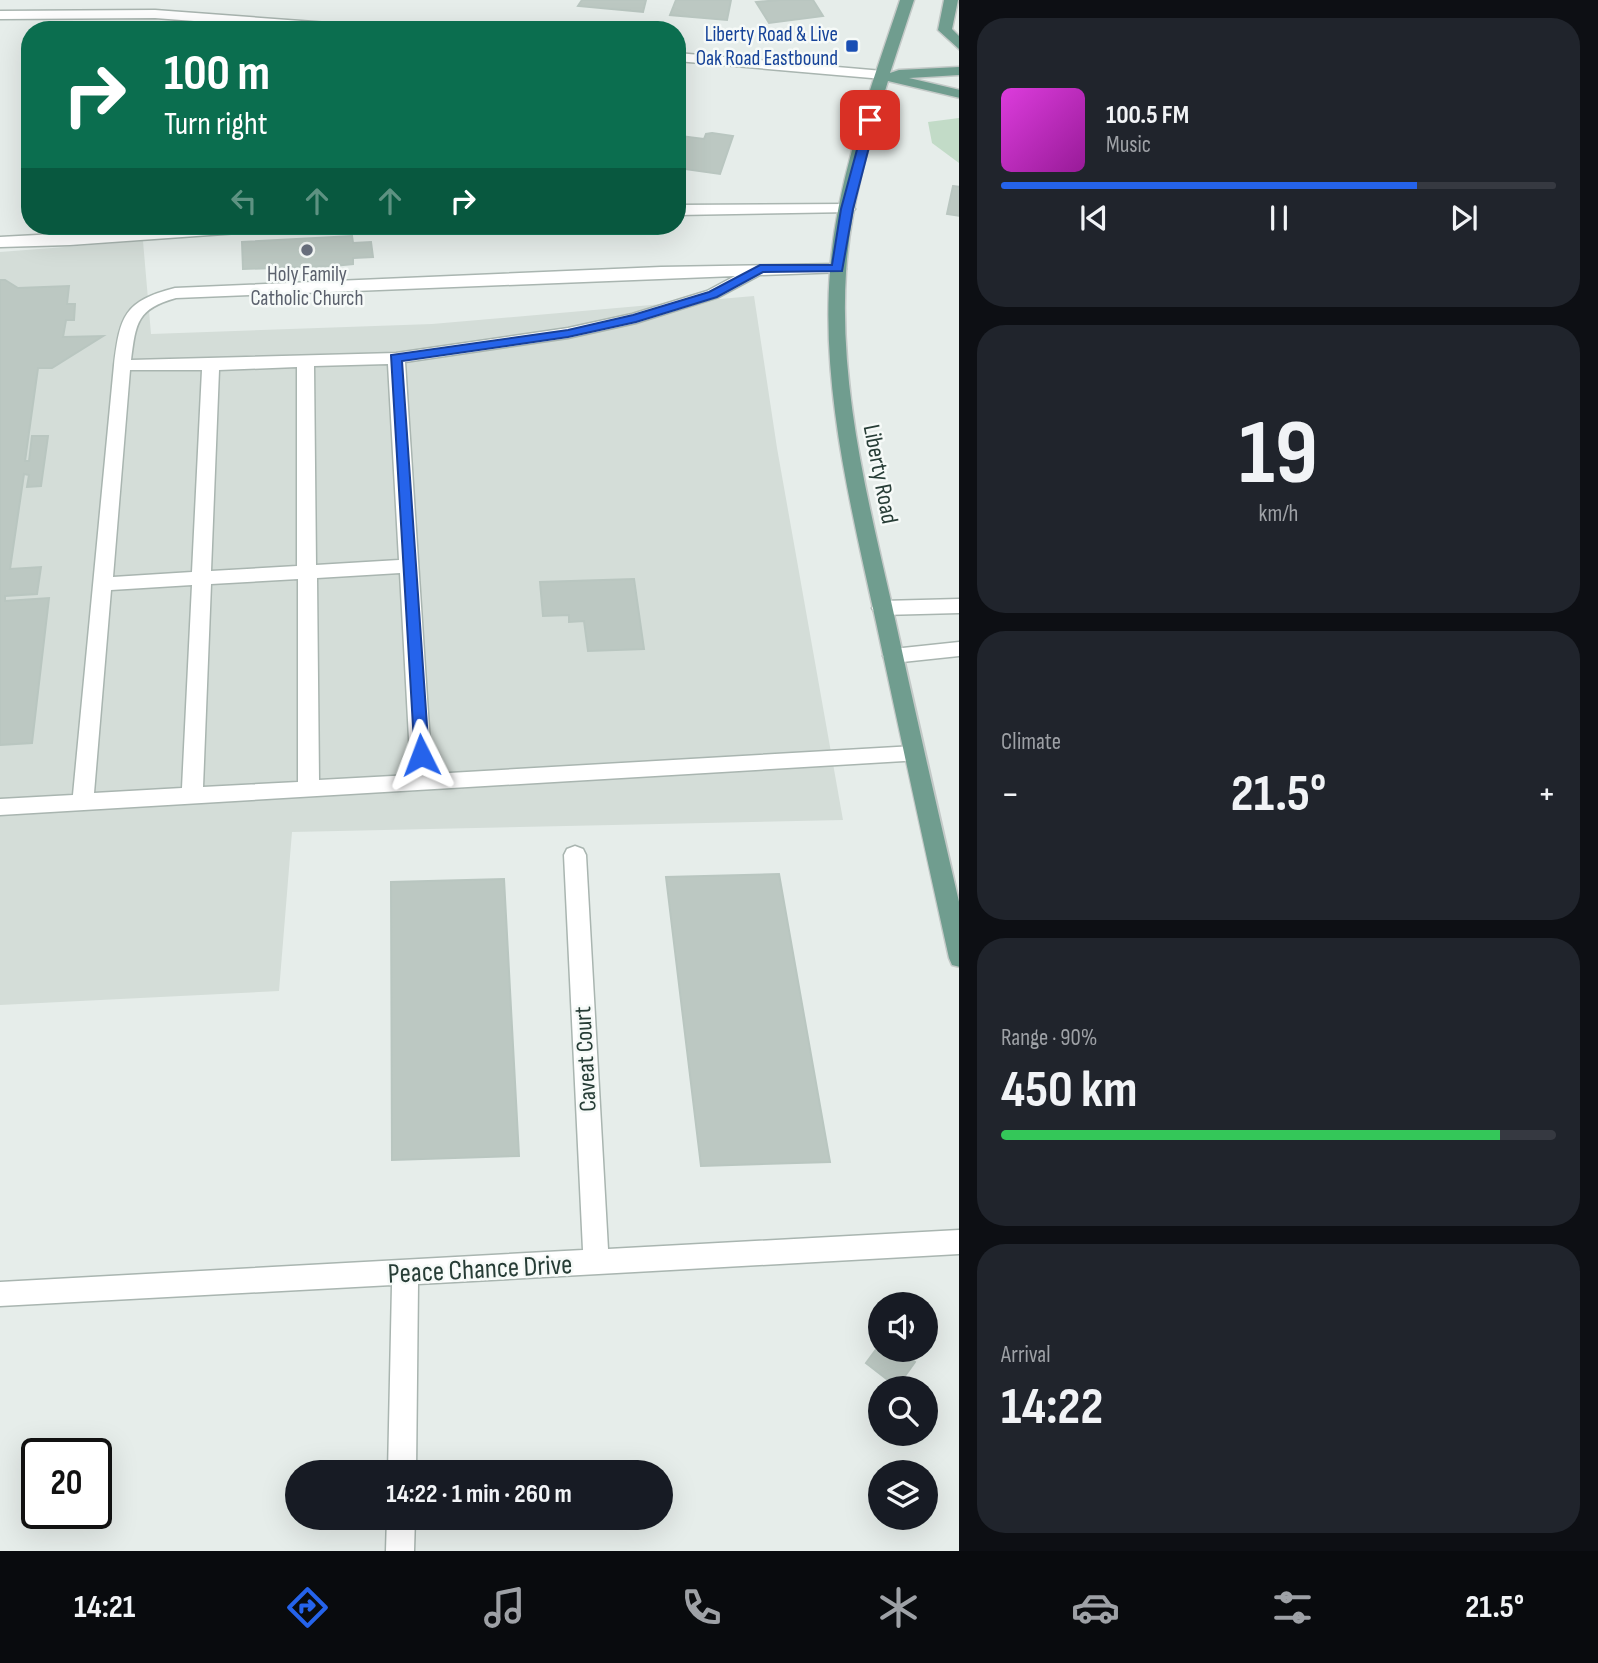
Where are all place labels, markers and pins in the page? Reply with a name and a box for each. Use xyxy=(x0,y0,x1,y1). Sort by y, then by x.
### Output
place label: Liberty Road & Live Oak Road Eastbound xyxy=(696,22,838,71)
marker: Liberty Road & Live Oak Road Eastbound xyxy=(844,38,860,54)
pin xyxy=(840,90,900,150)
marker: Holy Family Catholic Church xyxy=(299,242,315,258)
place label: Holy Family Catholic Church xyxy=(250,262,364,311)

